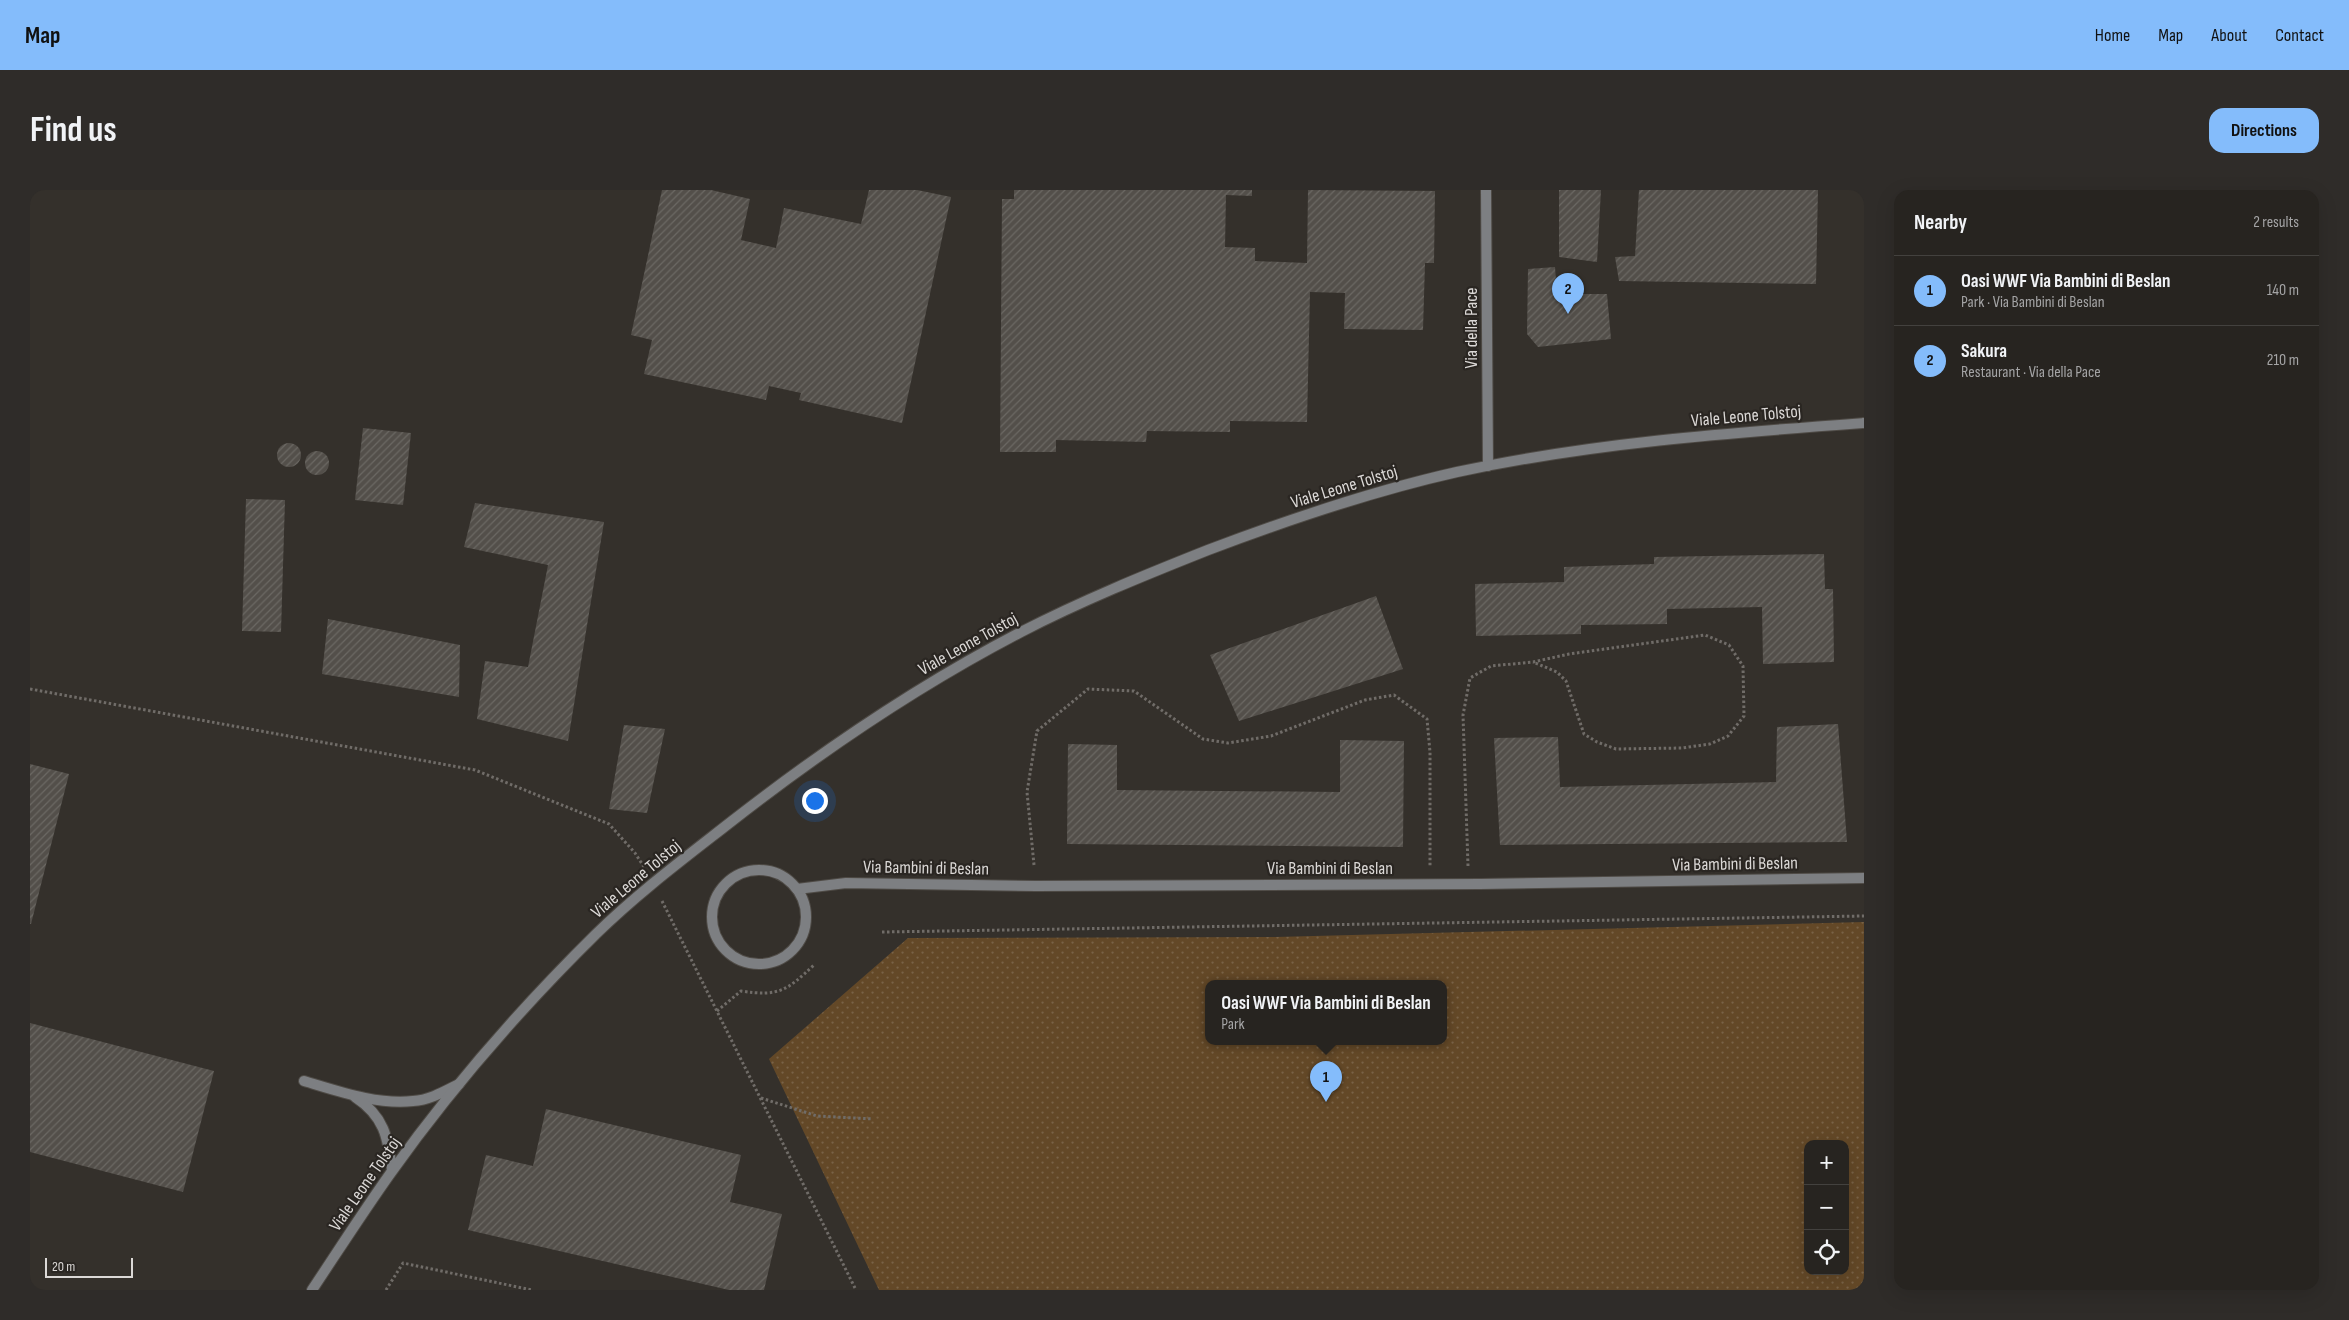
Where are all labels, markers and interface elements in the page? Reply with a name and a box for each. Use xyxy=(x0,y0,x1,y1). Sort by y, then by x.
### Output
text: Map xyxy=(25,21,60,50)
text: Home xyxy=(2095,25,2130,46)
text: Map xyxy=(2158,25,2183,46)
text: About xyxy=(2211,25,2247,46)
text: Contact xyxy=(2275,25,2324,46)
button: Directions xyxy=(2209,108,2319,153)
text: Find us xyxy=(30,109,117,152)
text: Nearby xyxy=(1914,210,1967,235)
text: 2 results xyxy=(2253,213,2299,232)
text: Oasi WWF Via Bambini di Beslan xyxy=(1961,270,2171,293)
pin: 2 xyxy=(1552,273,1584,314)
text: 1 xyxy=(1927,281,1933,300)
text: 140 m xyxy=(2267,281,2299,300)
street label: Via della Pace xyxy=(1461,287,1482,369)
text: Park · Via Bambini di Beslan xyxy=(1961,293,2105,312)
text: Sakura xyxy=(1961,340,2007,363)
text: 2 xyxy=(1926,351,1934,370)
text: 210 m xyxy=(2267,351,2299,370)
text: Restaurant · Via della Pace xyxy=(1961,363,2101,382)
street label: Viale Leone Tolstoj xyxy=(1690,401,1802,431)
street label: Viale Leone Tolstoj xyxy=(1288,461,1400,513)
street label: Viale Leone Tolstoj xyxy=(915,608,1021,680)
your location xyxy=(802,788,828,814)
street label: Viale Leone Tolstoj xyxy=(587,836,685,922)
street label: Via Bambini di Beslan xyxy=(1672,852,1798,876)
street label: Via Bambini di Beslan xyxy=(863,856,989,880)
street label: Via Bambini di Beslan xyxy=(1267,858,1393,879)
popup xyxy=(1205,980,1447,1045)
text: Oasi WWF Via Bambini di Beslan xyxy=(1221,992,1431,1015)
text: Park xyxy=(1221,1015,1245,1034)
pin: 1 xyxy=(1310,1061,1342,1102)
street label: Viale Leone Tolstoj xyxy=(325,1133,405,1235)
map controls xyxy=(1804,1140,1849,1275)
button: + xyxy=(1804,1140,1849,1185)
button: − xyxy=(1804,1185,1849,1230)
button: locate xyxy=(1804,1230,1849,1275)
scale bar xyxy=(45,1255,132,1278)
text: 20 m xyxy=(52,1258,75,1275)

